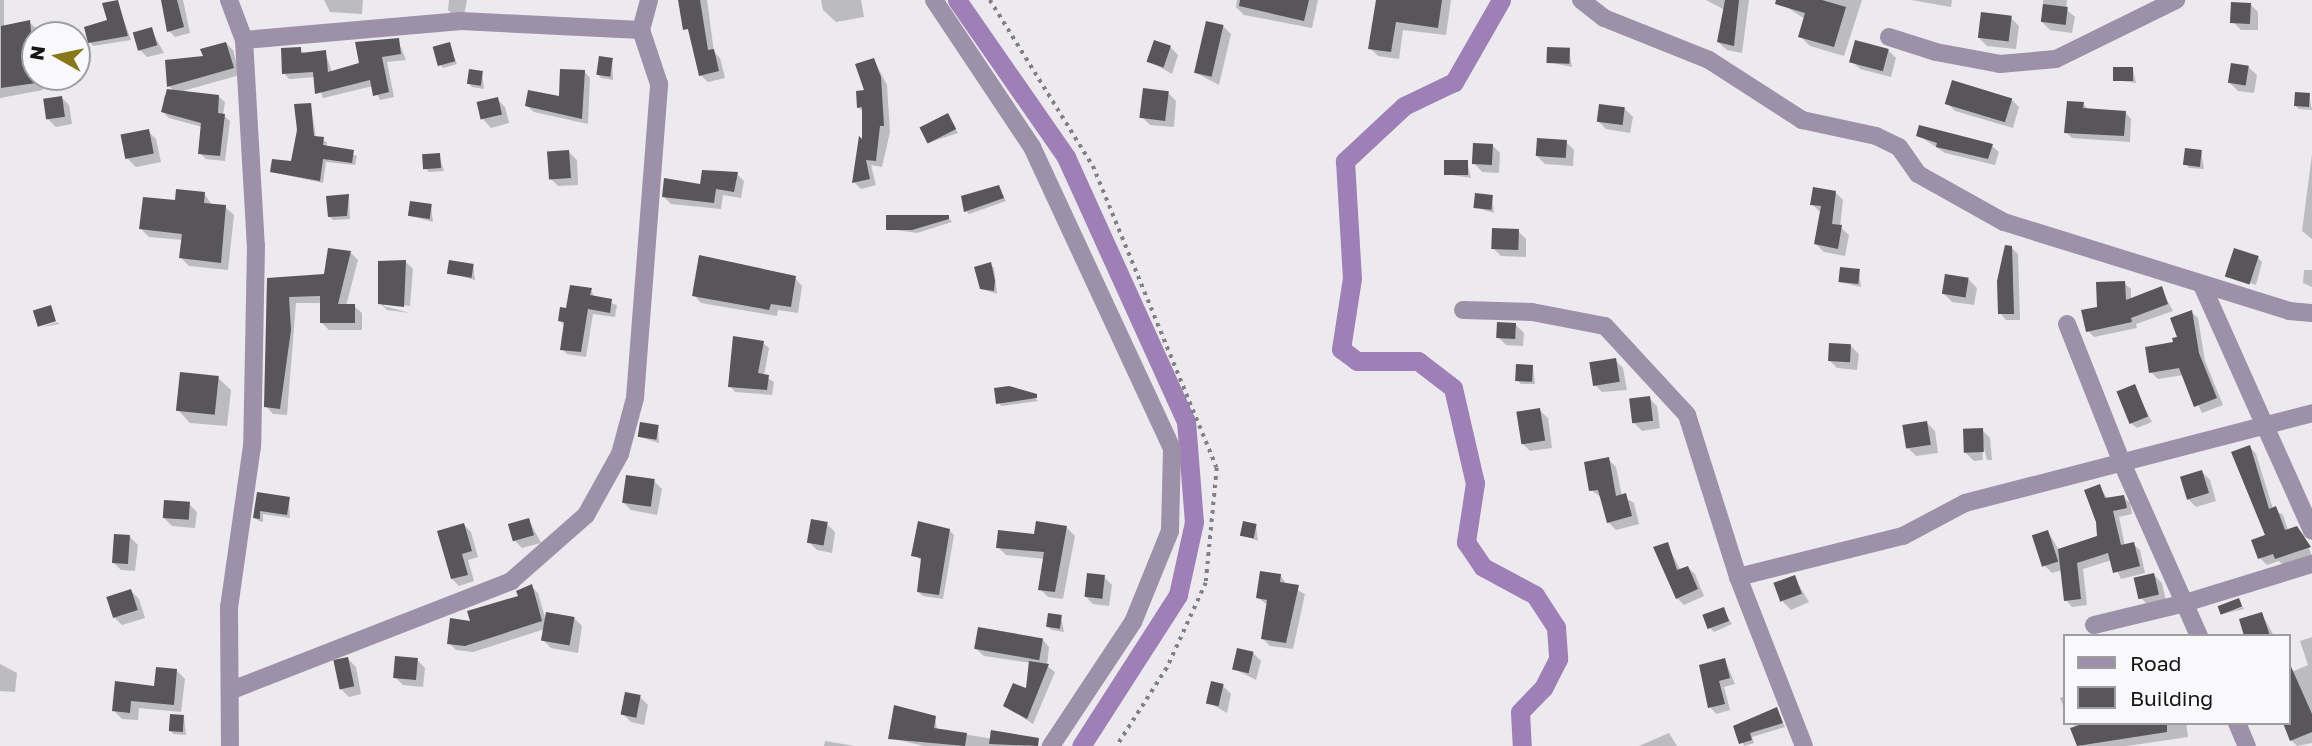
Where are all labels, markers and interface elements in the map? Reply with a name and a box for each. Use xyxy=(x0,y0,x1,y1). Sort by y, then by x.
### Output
north arrow xyxy=(21,21,91,91)
text: N xyxy=(24,44,49,62)
legend xyxy=(2064,634,2291,725)
text: Road xyxy=(2130,650,2181,676)
text: Building xyxy=(2130,685,2213,711)

